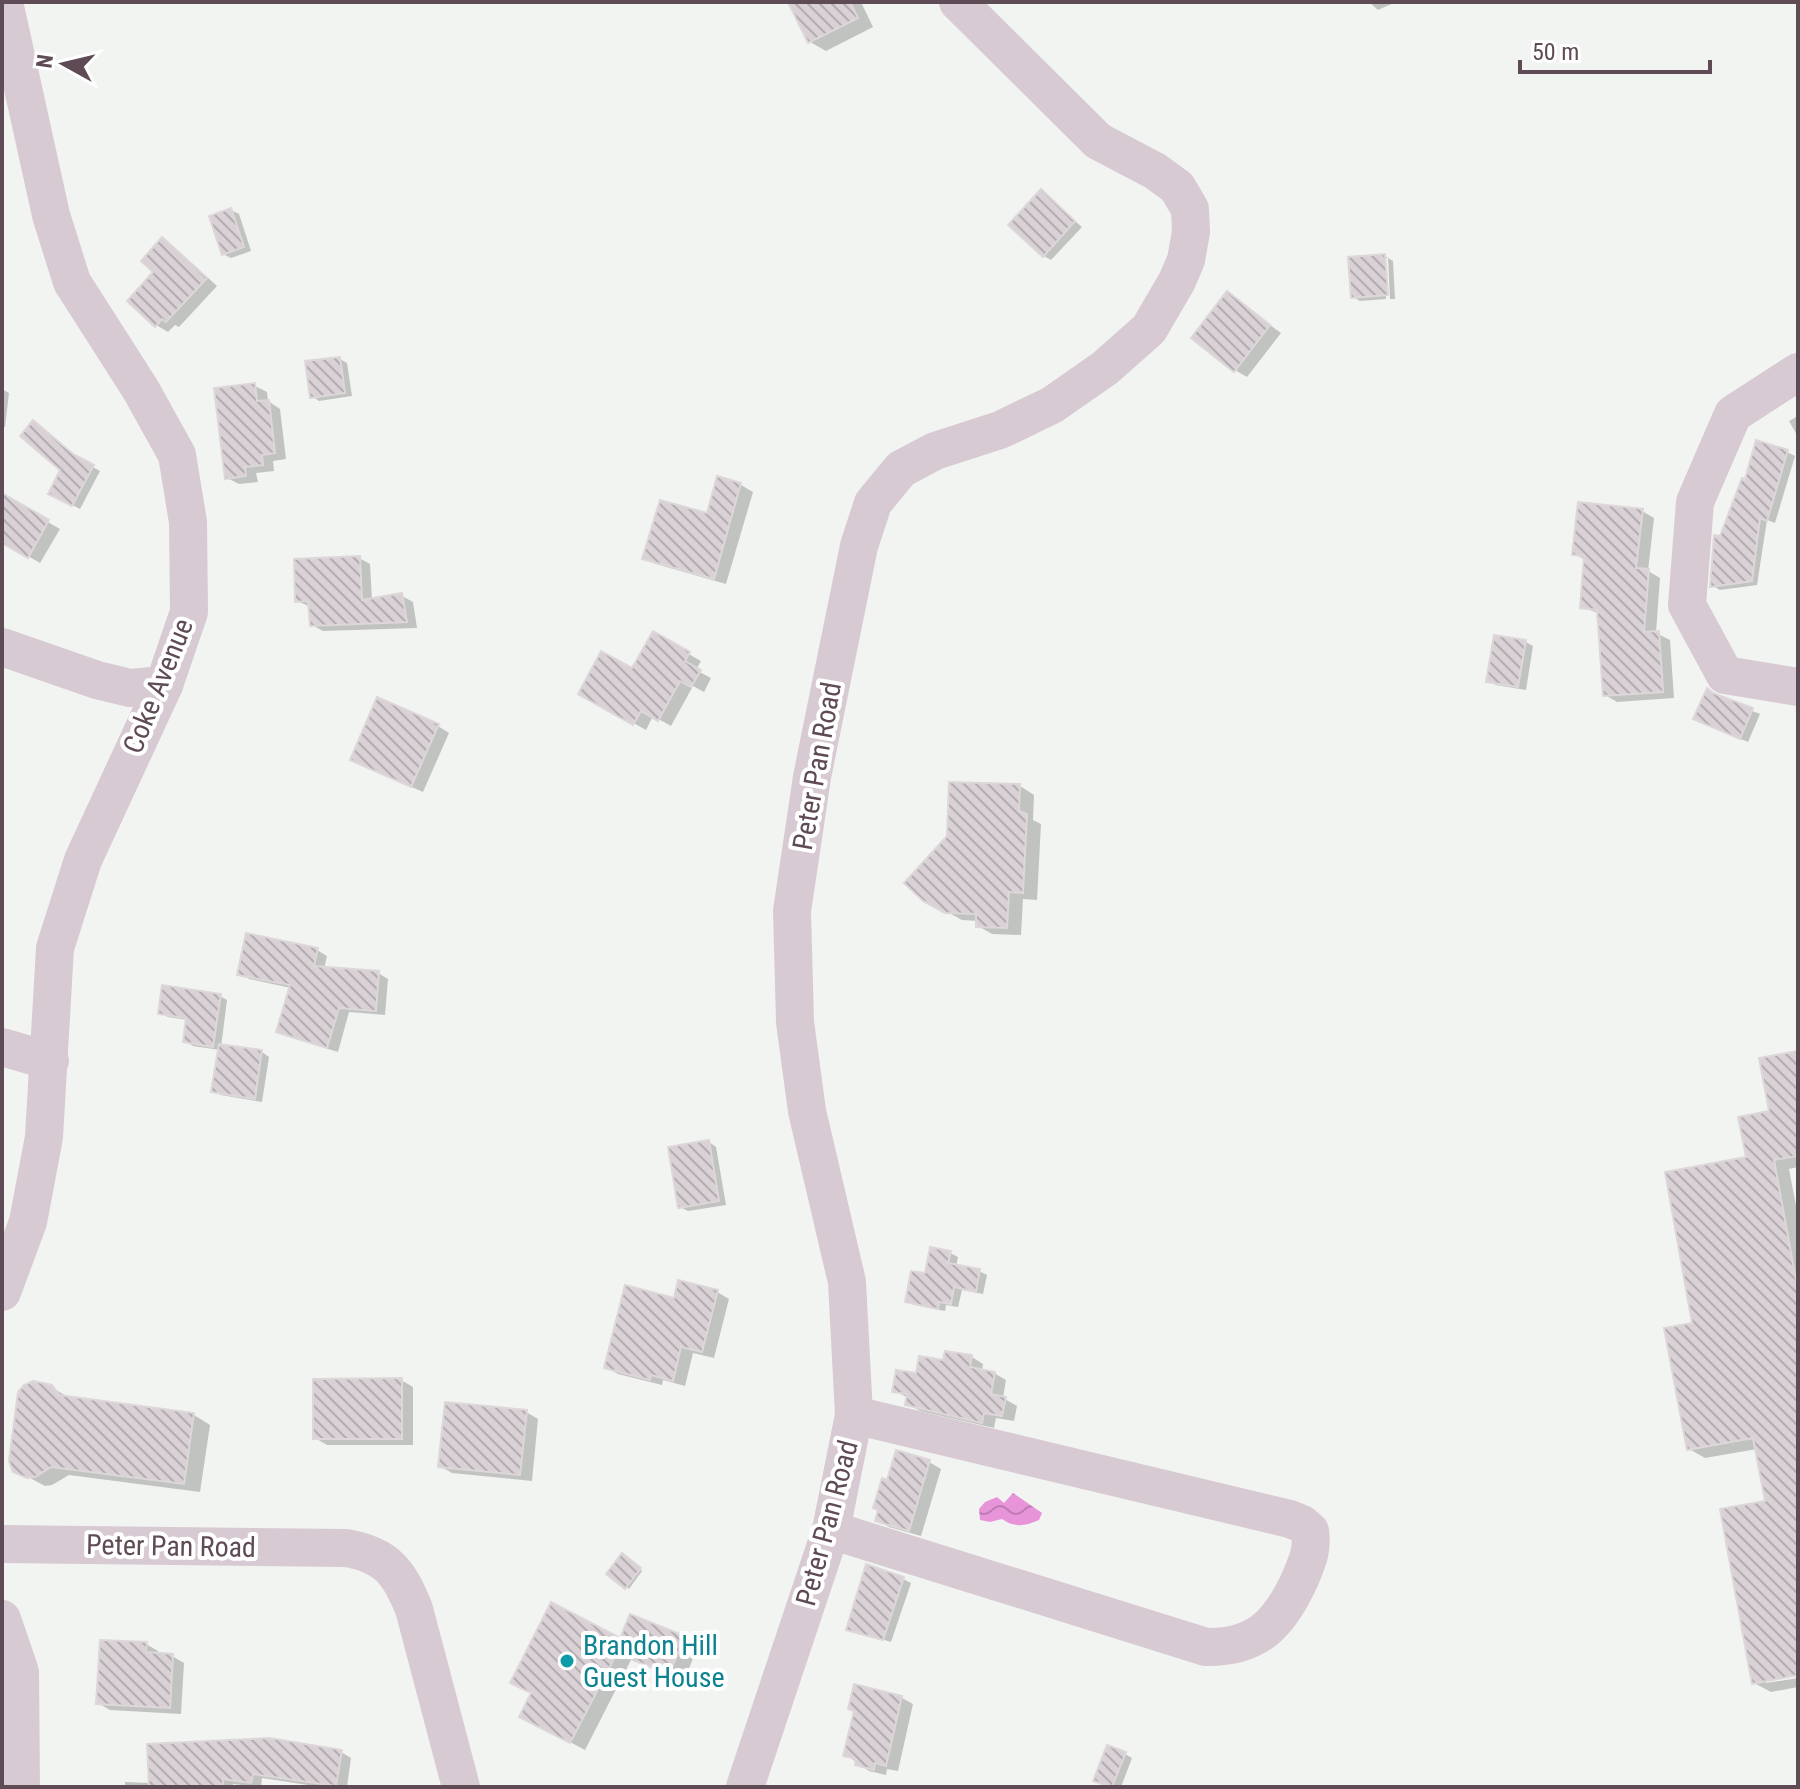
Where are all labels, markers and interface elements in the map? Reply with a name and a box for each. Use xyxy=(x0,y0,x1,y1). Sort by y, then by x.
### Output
north arrow xyxy=(24,24,104,104)
scale bar xyxy=(1520,24,1710,74)
text: 50 m xyxy=(1532,38,1579,66)
text: N xyxy=(31,53,58,70)
street label: Coke Avenue xyxy=(116,614,200,758)
street label: Peter Pan Road xyxy=(786,680,848,852)
street label: Peter Pan Road xyxy=(789,1437,865,1609)
street label: Peter Pan Road xyxy=(86,1528,256,1564)
place label: Brandon Hill Guest House xyxy=(583,1629,725,1694)
marker: Brandon Hill Guest House xyxy=(558,1652,576,1670)

